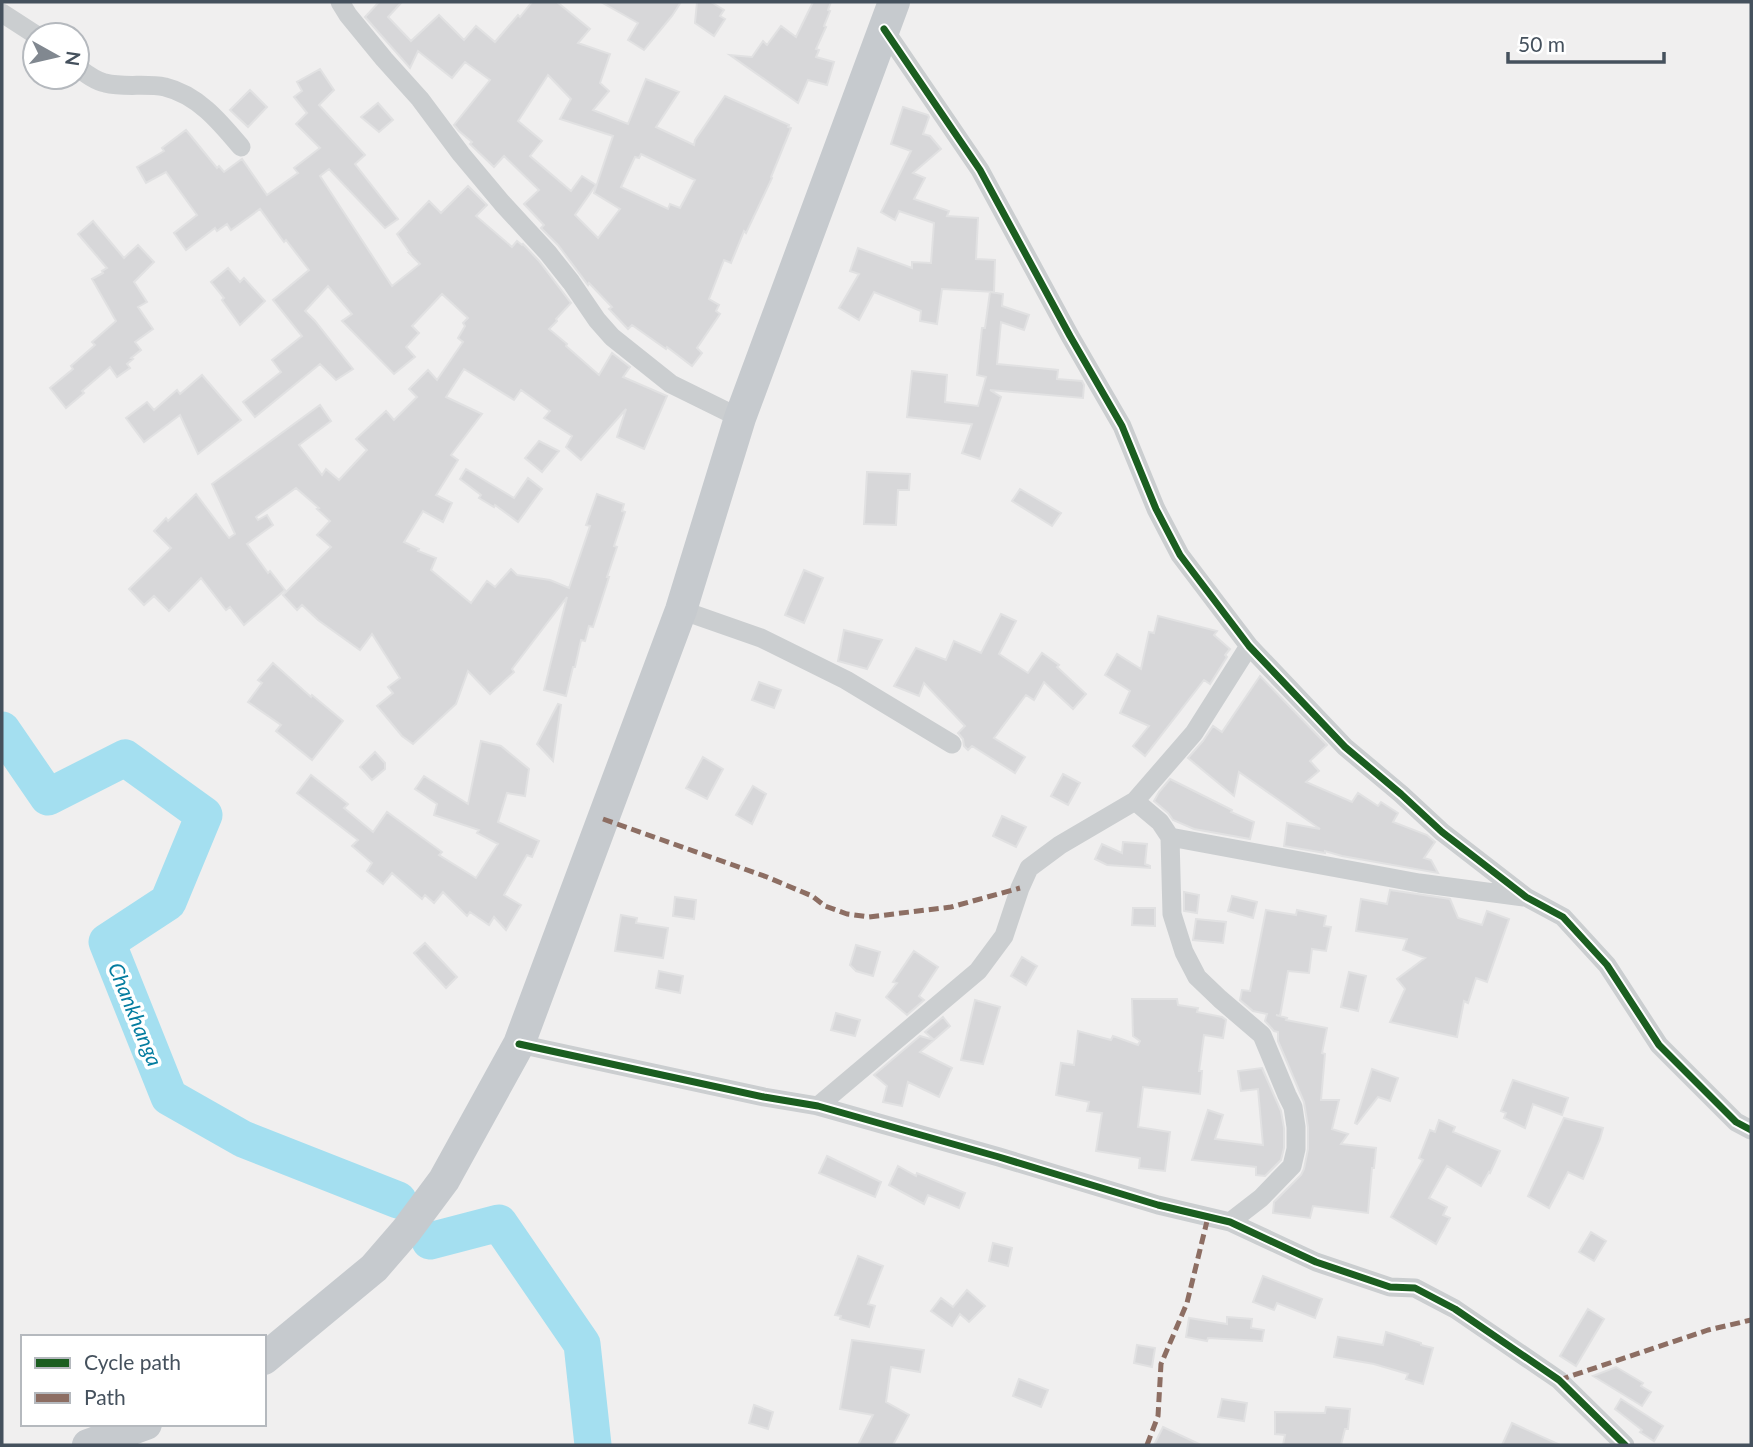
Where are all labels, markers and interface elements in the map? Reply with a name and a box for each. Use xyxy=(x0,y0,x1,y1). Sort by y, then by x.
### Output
north arrow xyxy=(21,21,91,91)
scale bar xyxy=(1508,21,1664,65)
text: 50 m xyxy=(1518,31,1565,56)
text: N xyxy=(61,50,86,67)
water label: Chankhanga xyxy=(104,959,168,1069)
legend xyxy=(21,1335,266,1426)
text: Cycle path xyxy=(84,1349,181,1374)
text: Path xyxy=(84,1384,126,1409)

